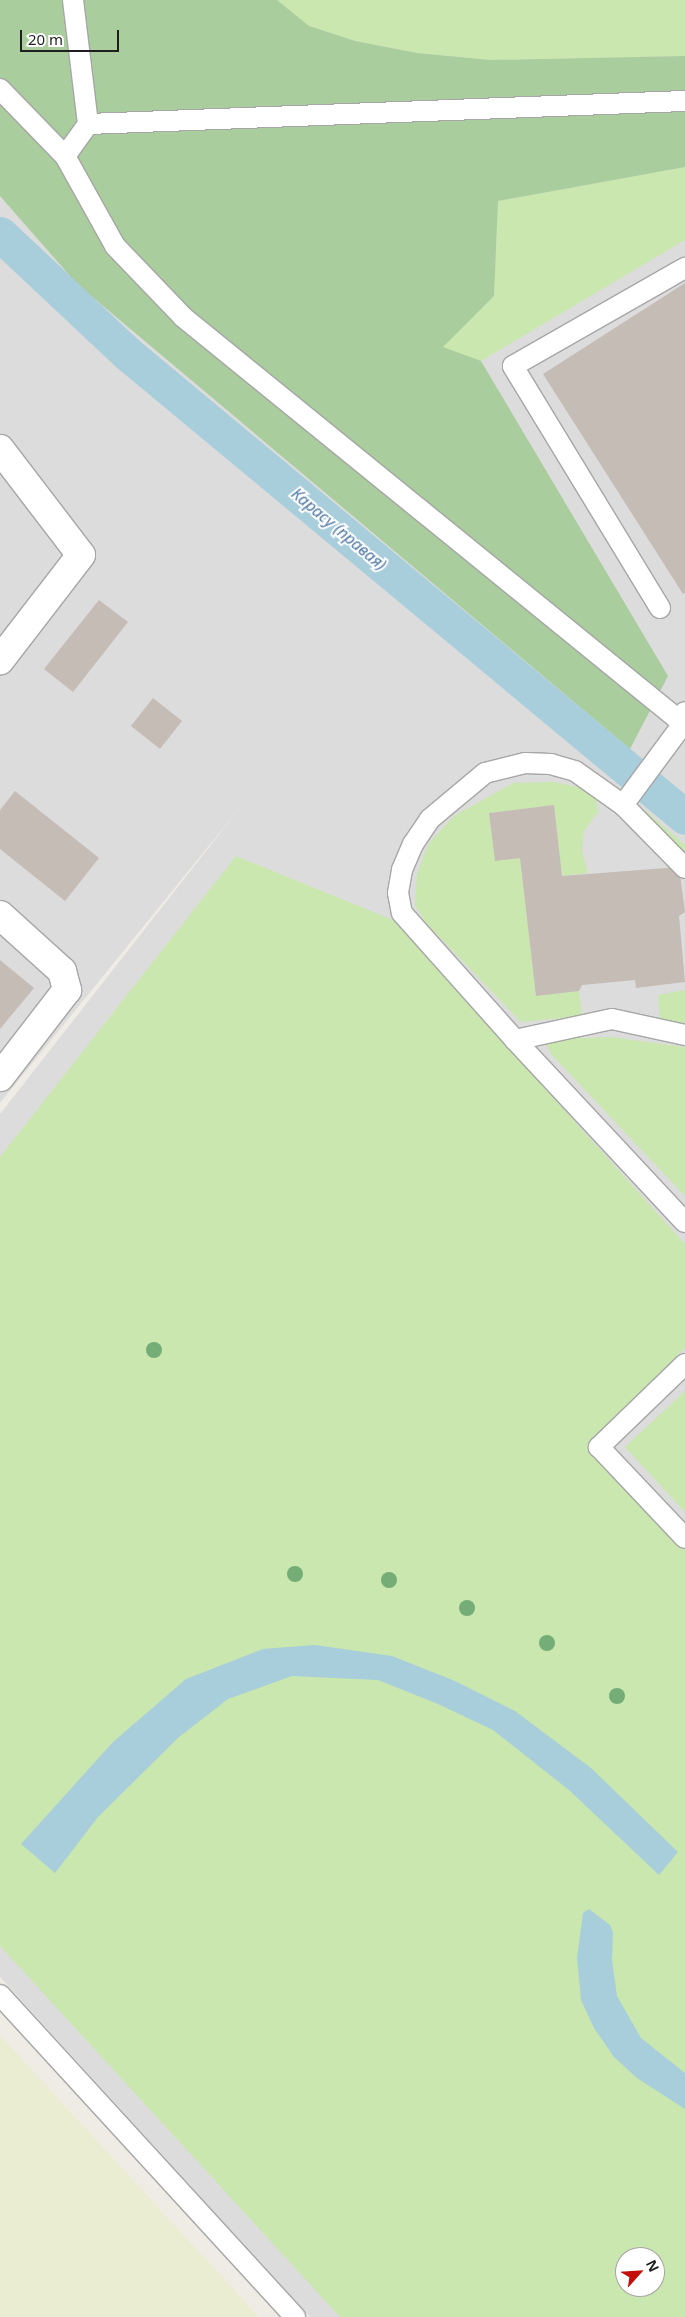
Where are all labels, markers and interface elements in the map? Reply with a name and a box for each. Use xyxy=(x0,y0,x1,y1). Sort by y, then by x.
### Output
scale bar xyxy=(22,20,121,52)
text: 20 m xyxy=(28,29,63,49)
water label: Карасу (правая) xyxy=(288,484,390,574)
north arrow xyxy=(615,2247,665,2297)
text: N xyxy=(642,2256,664,2275)

